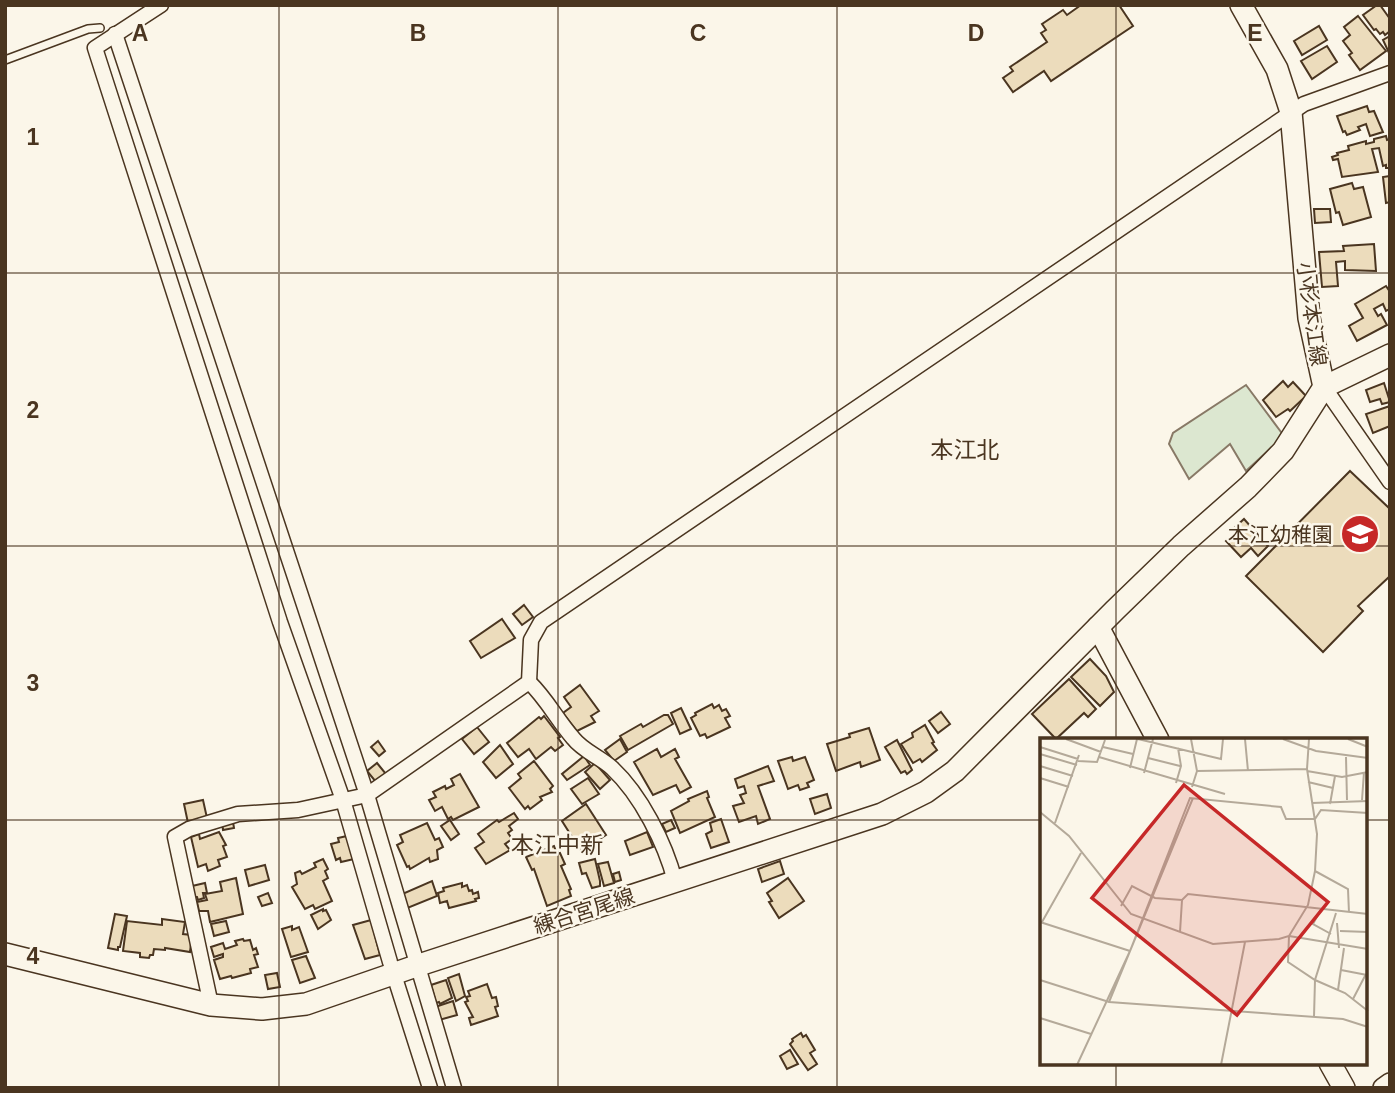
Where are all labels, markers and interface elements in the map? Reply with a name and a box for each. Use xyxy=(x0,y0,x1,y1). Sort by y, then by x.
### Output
text: A xyxy=(132,20,148,46)
text: B xyxy=(410,20,426,46)
text: C xyxy=(690,20,706,46)
text: D xyxy=(968,20,984,46)
text: E xyxy=(1247,20,1263,46)
text: 1 xyxy=(27,124,40,150)
street label: 小杉本江線 xyxy=(1293,260,1331,368)
text: 2 xyxy=(27,397,39,423)
district label: 本江北 xyxy=(931,437,1000,463)
school or university icon: 本江幼稚園 xyxy=(1339,513,1381,555)
place label: 本江幼稚園 xyxy=(1228,523,1333,546)
text: 3 xyxy=(27,670,39,696)
inset map xyxy=(1040,738,1367,1065)
district label: 本江中新 xyxy=(511,832,603,858)
street label: 練合宮尾線 xyxy=(531,884,637,938)
text: 4 xyxy=(27,943,40,969)

